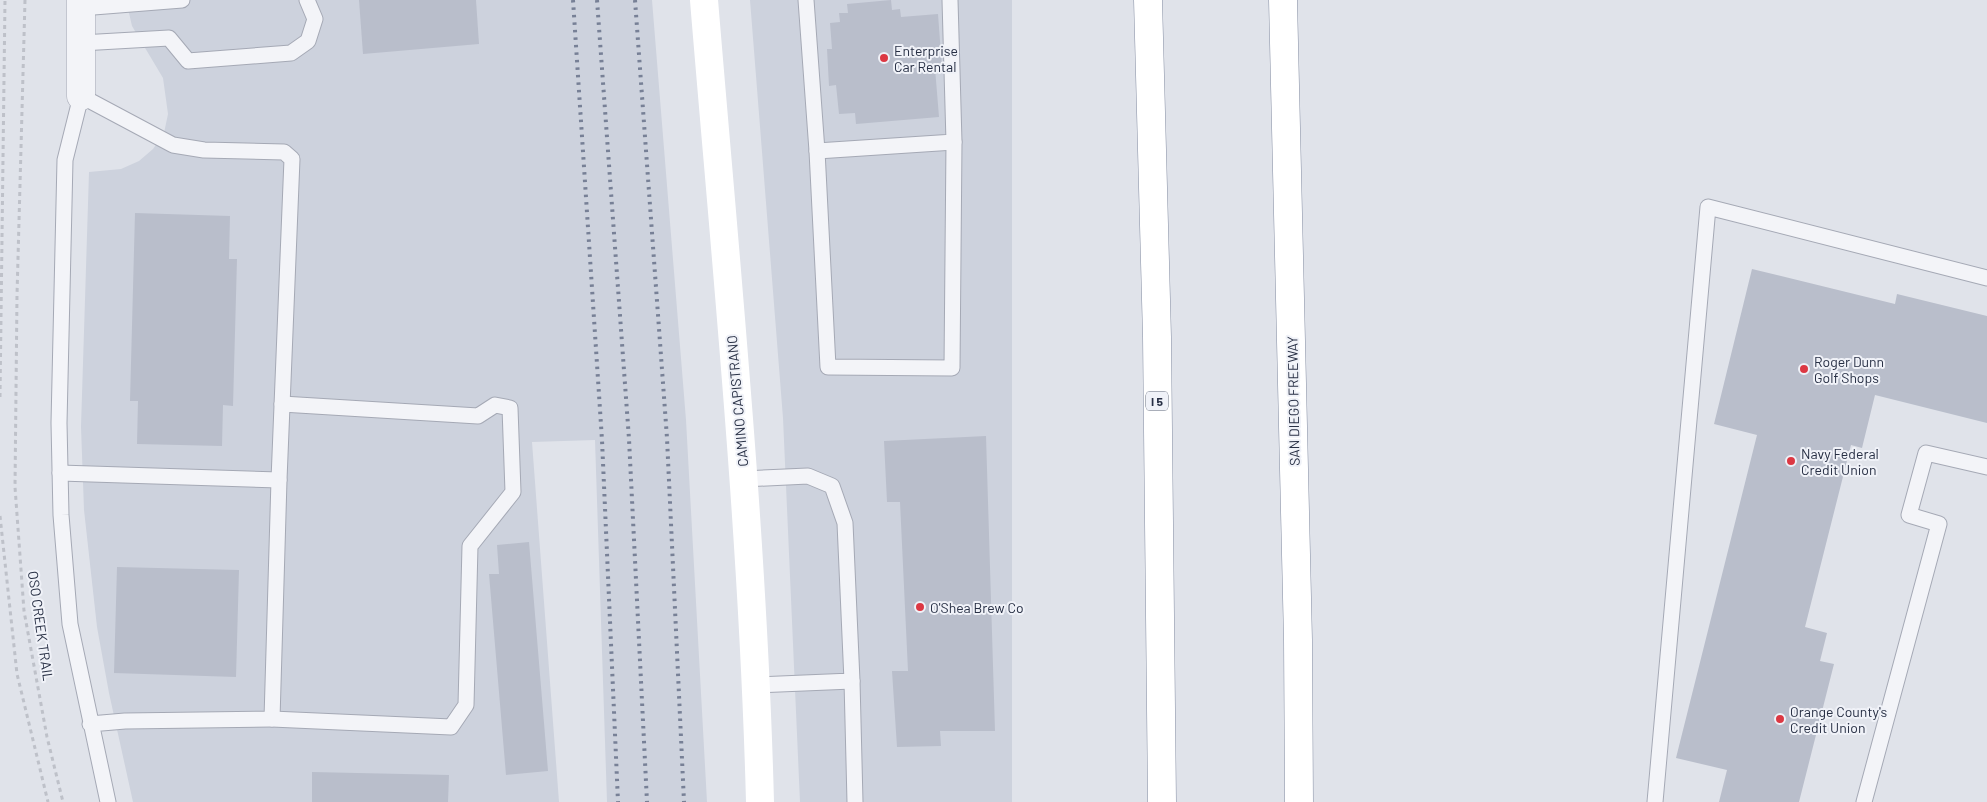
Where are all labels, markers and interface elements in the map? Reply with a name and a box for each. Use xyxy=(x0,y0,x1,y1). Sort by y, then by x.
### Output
place label: Enterprise Car Rental xyxy=(894,42,958,75)
marker: Enterprise Car Rental xyxy=(878,52,890,64)
street label: CAMINO CAPISTRANO xyxy=(723,334,751,468)
street label: SAN DIEGO FREEWAY xyxy=(1283,336,1303,466)
place label: Roger Dunn Golf Shops xyxy=(1814,353,1884,386)
marker: Roger Dunn Golf Shops xyxy=(1798,363,1810,375)
road number: I 5 xyxy=(1146,392,1168,411)
place label: Navy Federal Credit Union xyxy=(1801,445,1879,478)
marker: Navy Federal Credit Union xyxy=(1785,455,1797,467)
street label: OSO CREEK TRAIL xyxy=(25,570,57,682)
place label: O'Shea Brew Co xyxy=(930,599,1024,616)
marker: O'Shea Brew Co xyxy=(914,601,926,613)
place label: Orange County's Credit Union xyxy=(1790,703,1887,736)
marker: Orange County's Credit Union xyxy=(1774,713,1786,725)

